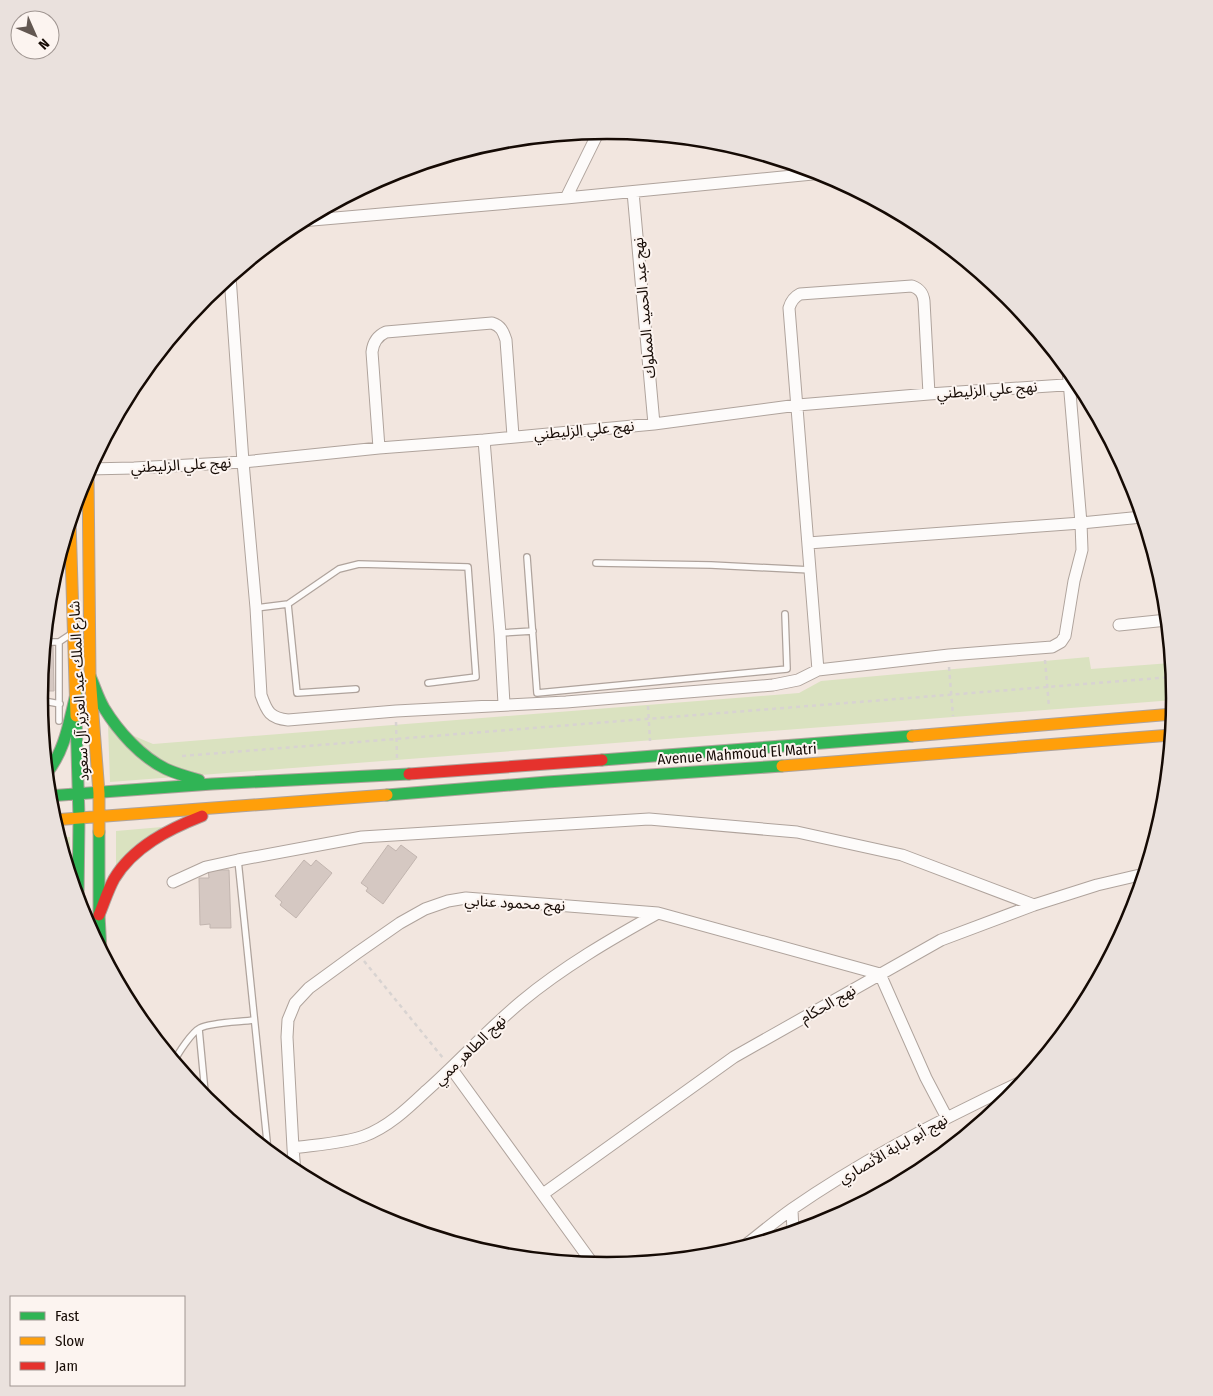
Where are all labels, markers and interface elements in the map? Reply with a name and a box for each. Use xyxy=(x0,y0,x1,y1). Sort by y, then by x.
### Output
north arrow xyxy=(10,10,60,60)
text: N xyxy=(35,35,53,53)
street label: نهج عبد الحميد المملوك xyxy=(629,236,662,379)
street label: نهج علي الزليطني xyxy=(936,378,1038,405)
street label: نهج علي الزليطني xyxy=(533,417,635,446)
street label: نهج علي الزليطني xyxy=(130,453,232,480)
street label: شارع الملك عبد العزيز آل سعود xyxy=(65,600,96,782)
street label: Avenue Mahmoud El Matri xyxy=(657,739,817,769)
street label: نهج محمود عنابي xyxy=(464,891,566,918)
street label: نهج الحكام xyxy=(797,981,860,1030)
street label: نهج الطاهر ممي xyxy=(430,1011,512,1091)
street label: نهج أبو لبابة الأنصاري xyxy=(835,1110,952,1190)
legend xyxy=(10,1296,185,1386)
text: Fast xyxy=(55,1307,79,1325)
text: Slow xyxy=(55,1332,84,1350)
text: Jam xyxy=(55,1357,78,1375)

